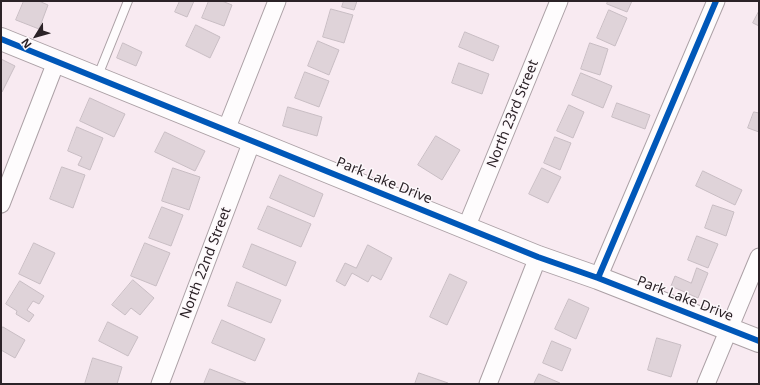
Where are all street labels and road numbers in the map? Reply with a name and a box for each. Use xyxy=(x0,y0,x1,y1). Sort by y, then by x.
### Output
street label: North 23rd Street xyxy=(484,57,542,171)
street label: Park Lake Drive xyxy=(334,154,434,208)
street label: North 22nd Street xyxy=(177,205,235,321)
street label: Park Lake Drive xyxy=(634,273,736,325)

